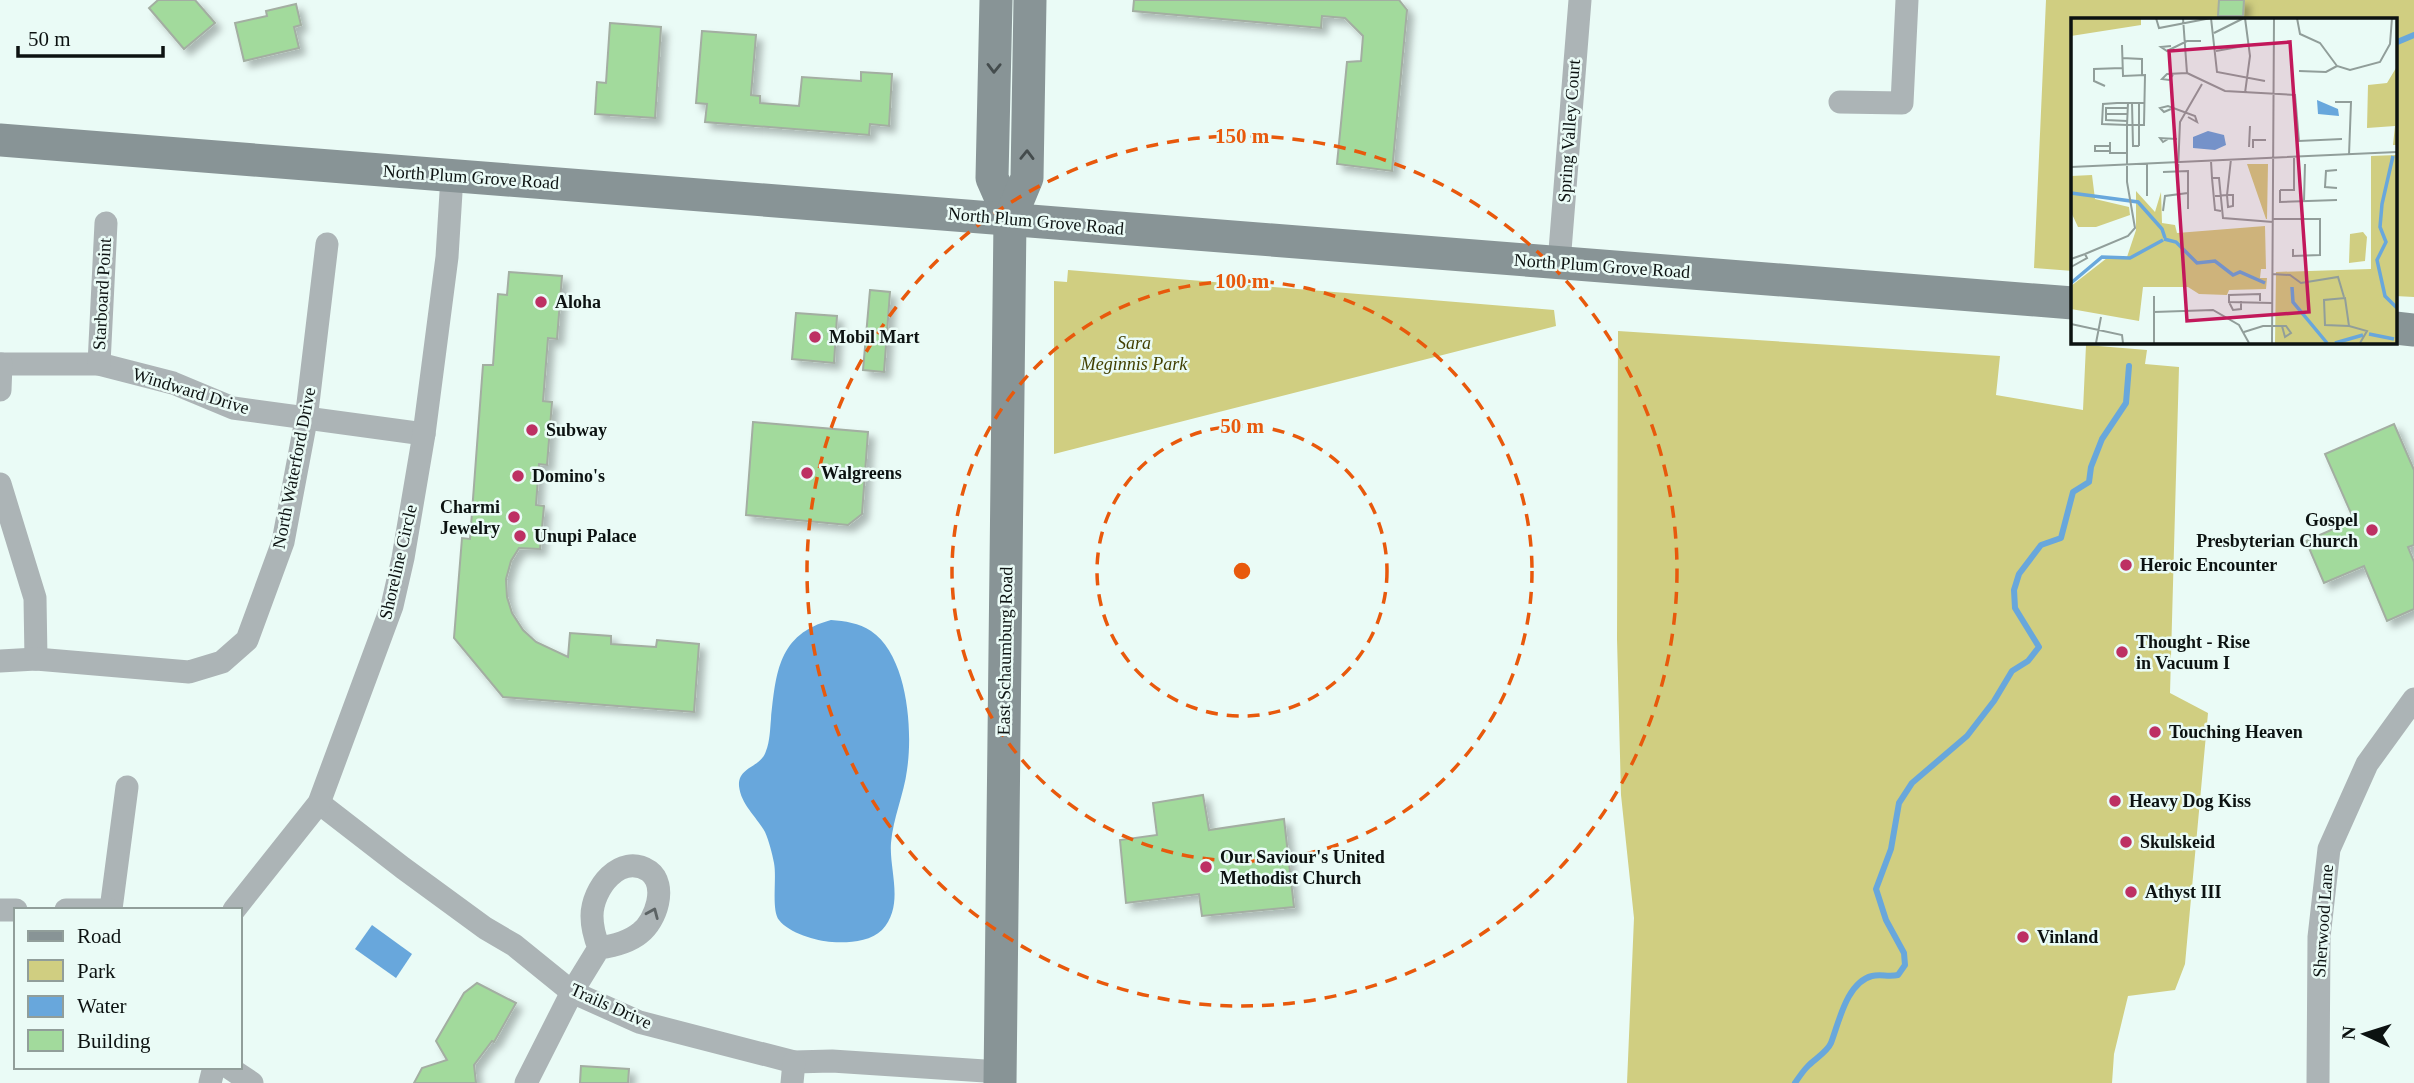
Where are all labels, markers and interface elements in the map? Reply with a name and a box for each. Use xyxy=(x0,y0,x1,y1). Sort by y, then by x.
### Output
scale bar xyxy=(18,14,163,58)
inset map xyxy=(2071,18,2396,343)
text: 50 m xyxy=(28,27,71,51)
street label: Spring Valley Court xyxy=(1554,59,1584,203)
one-way arrow xyxy=(987,63,1002,74)
text: 150 m xyxy=(1215,124,1270,148)
one-way arrow xyxy=(1020,149,1035,160)
street label: North Plum Grove Road xyxy=(382,161,560,193)
street label: North Plum Grove Road xyxy=(947,203,1125,239)
street label: Starboard Point xyxy=(89,237,115,351)
street label: North Plum Grove Road xyxy=(1513,250,1691,282)
text: 100 m xyxy=(1215,269,1270,293)
place label: Aloha xyxy=(555,292,601,312)
marker: Aloha xyxy=(533,294,549,310)
place label: Mobil Mart xyxy=(829,327,919,347)
marker: Mobil Mart xyxy=(807,329,823,345)
park label: Sara Meginnis Park xyxy=(1080,333,1188,374)
street label: Windward Drive xyxy=(130,364,252,418)
street label: North Waterford Drive xyxy=(269,386,319,550)
text: 50 m xyxy=(1220,414,1264,438)
place label: Subway xyxy=(546,420,607,440)
marker: Subway xyxy=(524,422,540,438)
place label: Walgreens xyxy=(821,463,902,483)
marker: Walgreens xyxy=(799,465,815,481)
place label: Domino's xyxy=(532,466,605,486)
marker: Domino's xyxy=(510,468,526,484)
place label: Charmi Jewelry xyxy=(440,497,500,538)
street label: Shoreline Circle xyxy=(375,503,421,621)
marker: Charmi Jewelry xyxy=(506,509,522,525)
place label: Gospel Presbyterian Church xyxy=(2196,510,2358,551)
marker: Gospel Presbyterian Church xyxy=(2364,522,2380,538)
place label: Unupi Palace xyxy=(534,526,637,546)
marker: Unupi Palace xyxy=(512,528,528,544)
place label: Heroic Encounter xyxy=(2140,555,2277,575)
marker: Heroic Encounter xyxy=(2118,557,2134,573)
centre of rings xyxy=(1230,559,1254,583)
street label: East Schaumburg Road xyxy=(994,567,1016,735)
place label: Thought - Rise in Vacuum I xyxy=(2136,632,2250,673)
marker: Thought - Rise in Vacuum I xyxy=(2114,644,2130,660)
place label: Touching Heaven xyxy=(2169,722,2303,742)
marker: Touching Heaven xyxy=(2147,724,2163,740)
place label: Heavy Dog Kiss xyxy=(2129,791,2251,811)
marker: Heavy Dog Kiss xyxy=(2107,793,2123,809)
place label: Skulskeid xyxy=(2140,832,2215,852)
marker: Skulskeid xyxy=(2118,834,2134,850)
place label: Our Saviour's United Methodist Church xyxy=(1220,847,1385,888)
marker: Our Saviour's United Methodist Church xyxy=(1198,859,1214,875)
street label: Sherwood Lane xyxy=(2309,864,2337,978)
place label: Athyst III xyxy=(2145,882,2222,902)
marker: Athyst III xyxy=(2123,884,2139,900)
legend xyxy=(14,908,242,1069)
one-way arrow xyxy=(644,908,658,920)
text: Road xyxy=(77,924,122,948)
place label: Vinland xyxy=(2037,927,2098,947)
marker: Vinland xyxy=(2015,929,2031,945)
text: Park xyxy=(77,959,116,983)
street label: Trails Drive xyxy=(567,979,655,1033)
text: Water xyxy=(77,994,127,1018)
north arrow xyxy=(2330,999,2400,1069)
text: N xyxy=(2338,1025,2360,1040)
text: Building xyxy=(77,1029,151,1053)

